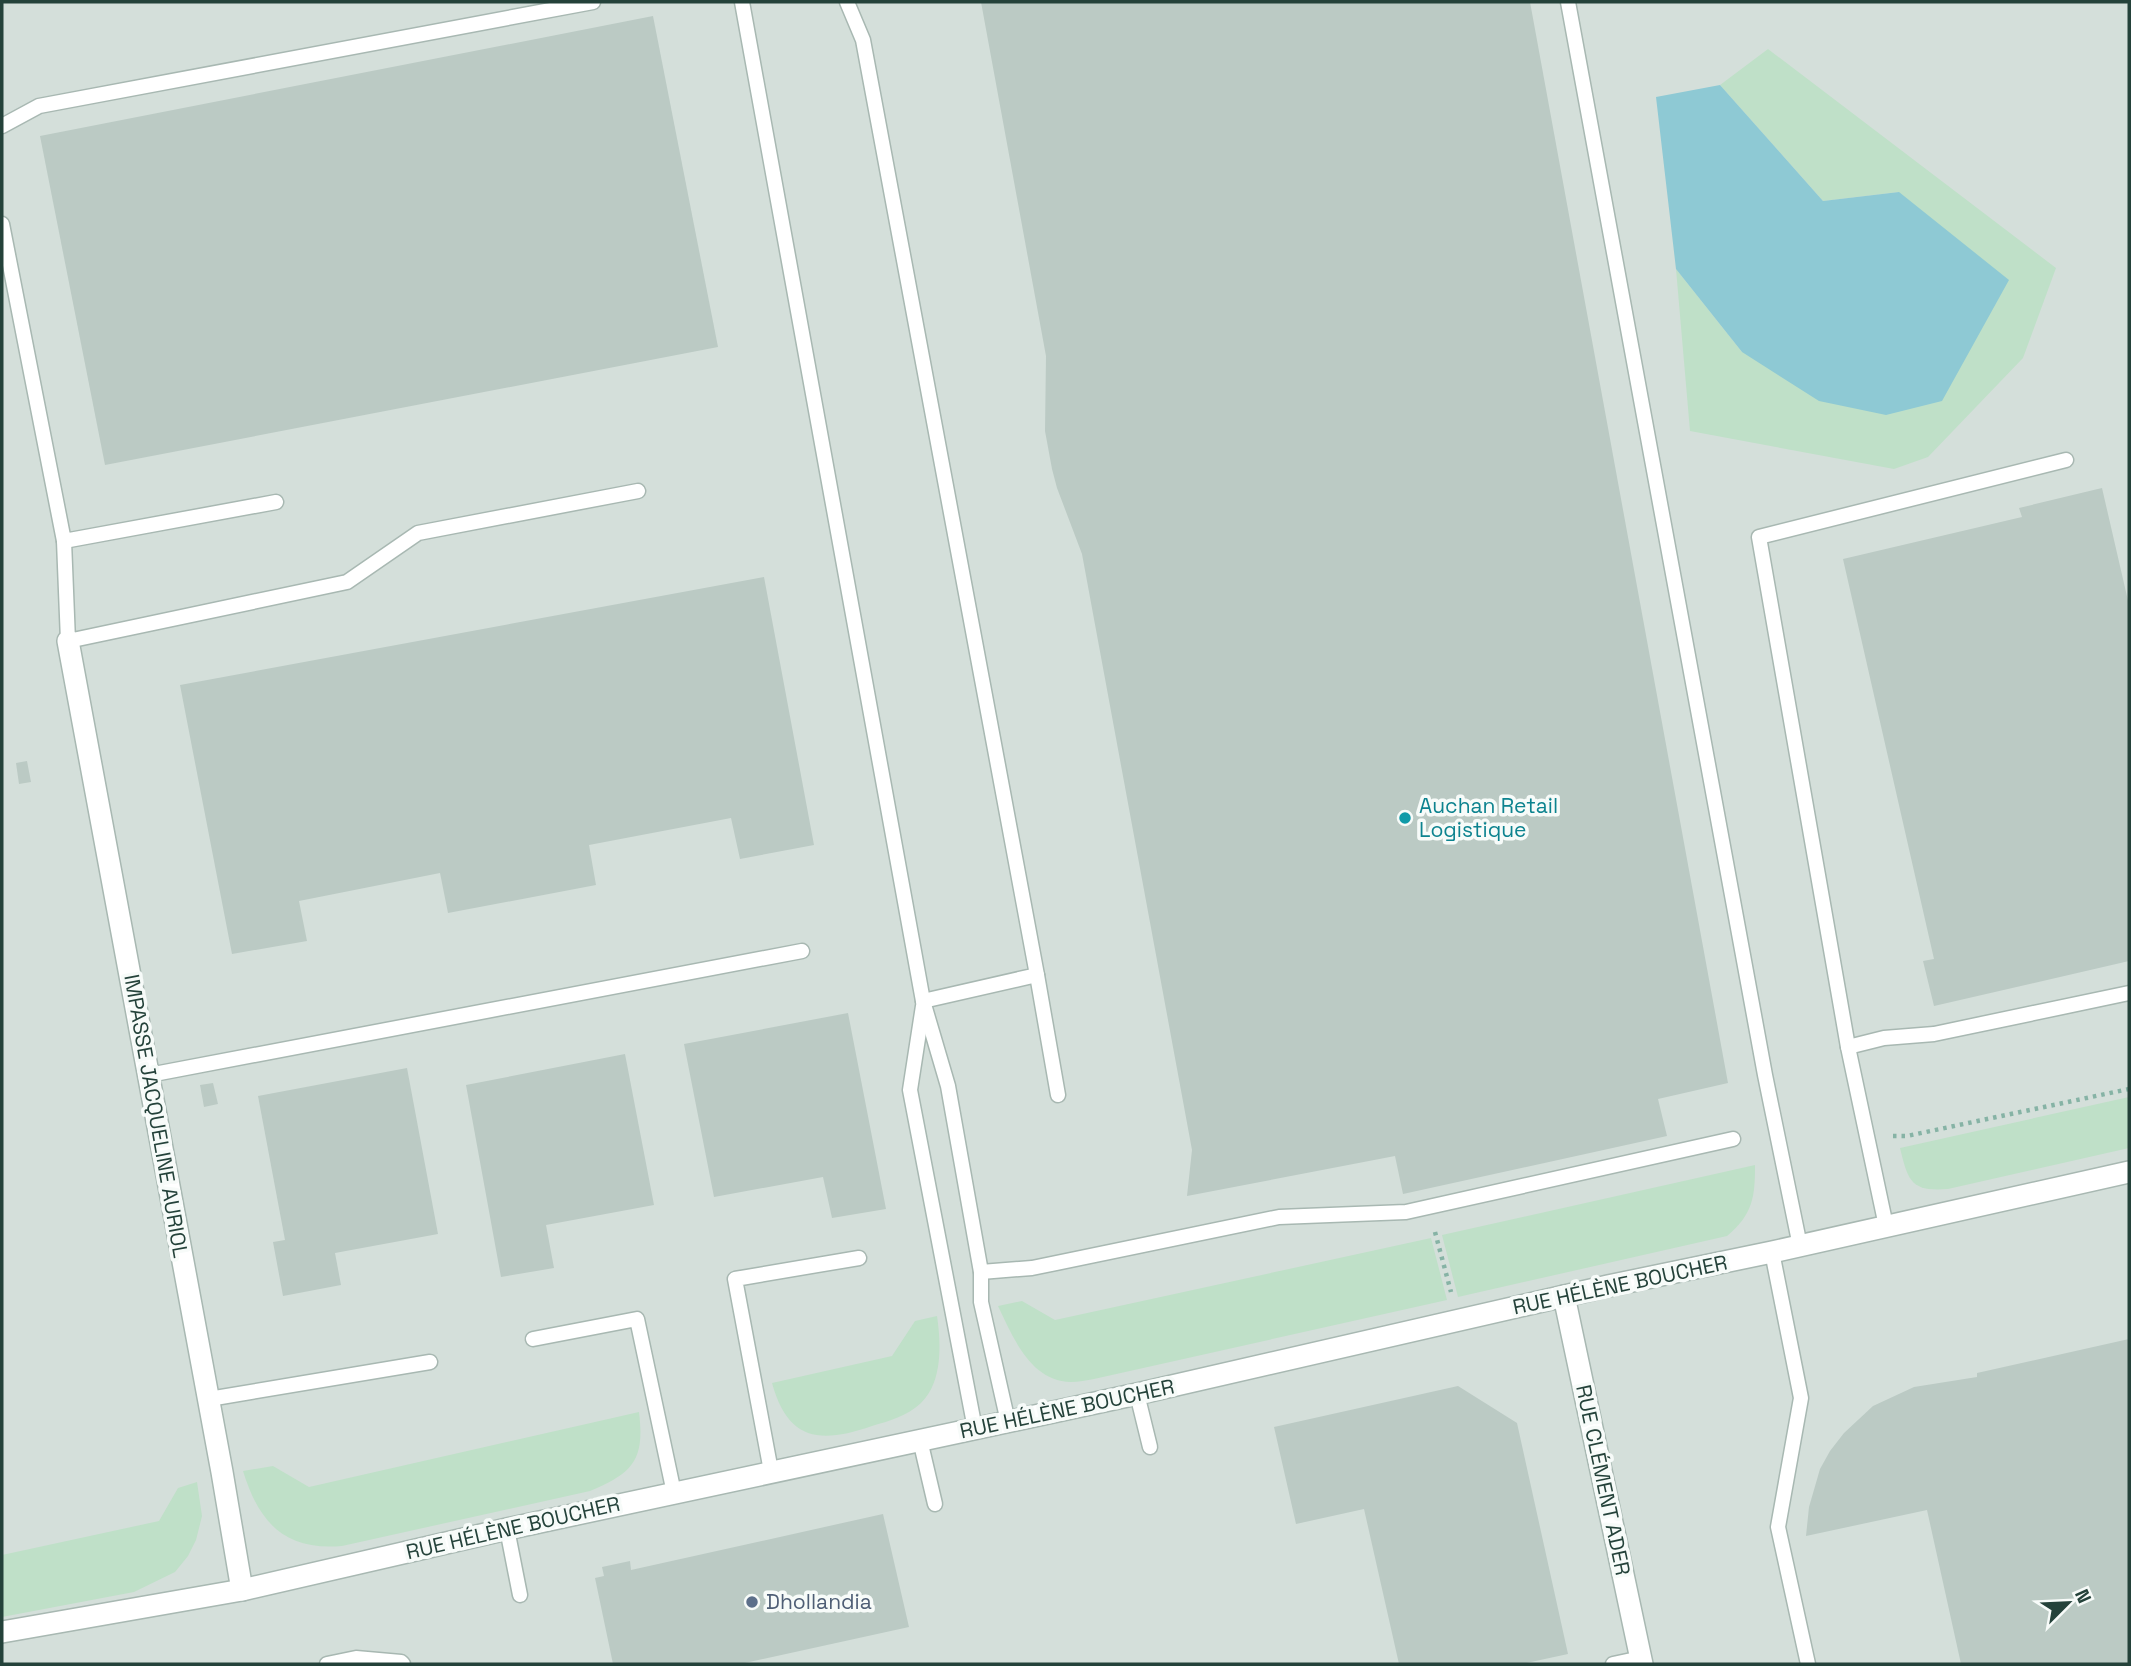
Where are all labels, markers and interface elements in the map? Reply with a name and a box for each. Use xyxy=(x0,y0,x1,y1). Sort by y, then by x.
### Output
place label: Auchan Retail Logistique xyxy=(1419,792,1558,843)
marker: Auchan Retail Logistique xyxy=(1397,810,1413,826)
street label: IMPASSE JACQUELINE AURIOL xyxy=(118,972,195,1260)
street label: RUE HÉLÈNE BOUCHER xyxy=(1510,1249,1730,1320)
street label: RUE HÉLÈNE BOUCHER xyxy=(957,1373,1177,1444)
street label: RUE CLÉMENT ADER xyxy=(1570,1382,1637,1578)
street label: RUE HÉLÈNE BOUCHER xyxy=(403,1490,623,1565)
north arrow xyxy=(2033,1568,2103,1638)
text: N xyxy=(2069,1585,2097,1607)
place label: Dhollandia xyxy=(766,1588,872,1615)
marker: Dhollandia xyxy=(744,1594,760,1610)

